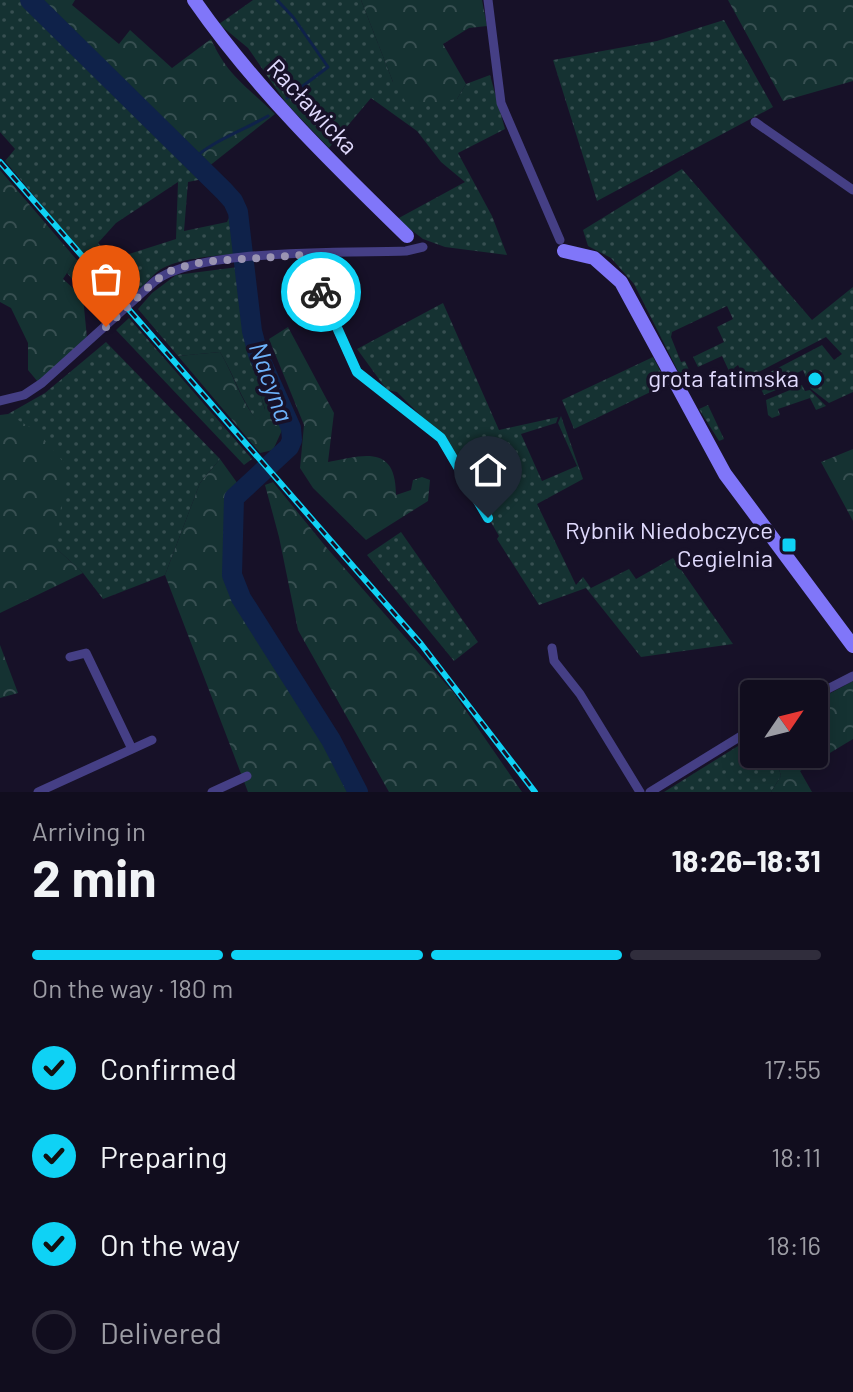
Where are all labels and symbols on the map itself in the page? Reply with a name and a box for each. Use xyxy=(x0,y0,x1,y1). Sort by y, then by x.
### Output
street label: Racławicka xyxy=(262,52,365,160)
pin xyxy=(72,245,140,327)
courier xyxy=(281,252,361,332)
water label: Nacyna xyxy=(244,337,301,426)
place label: grota fatimska xyxy=(648,363,799,392)
marker: grota fatimska xyxy=(806,370,824,388)
pin xyxy=(454,436,522,518)
place label: Rybnik Niedobczyce Cegielnia xyxy=(565,515,773,572)
marker: Rybnik Niedobczyce Cegielnia xyxy=(780,536,798,554)
north arrow xyxy=(740,680,828,768)

